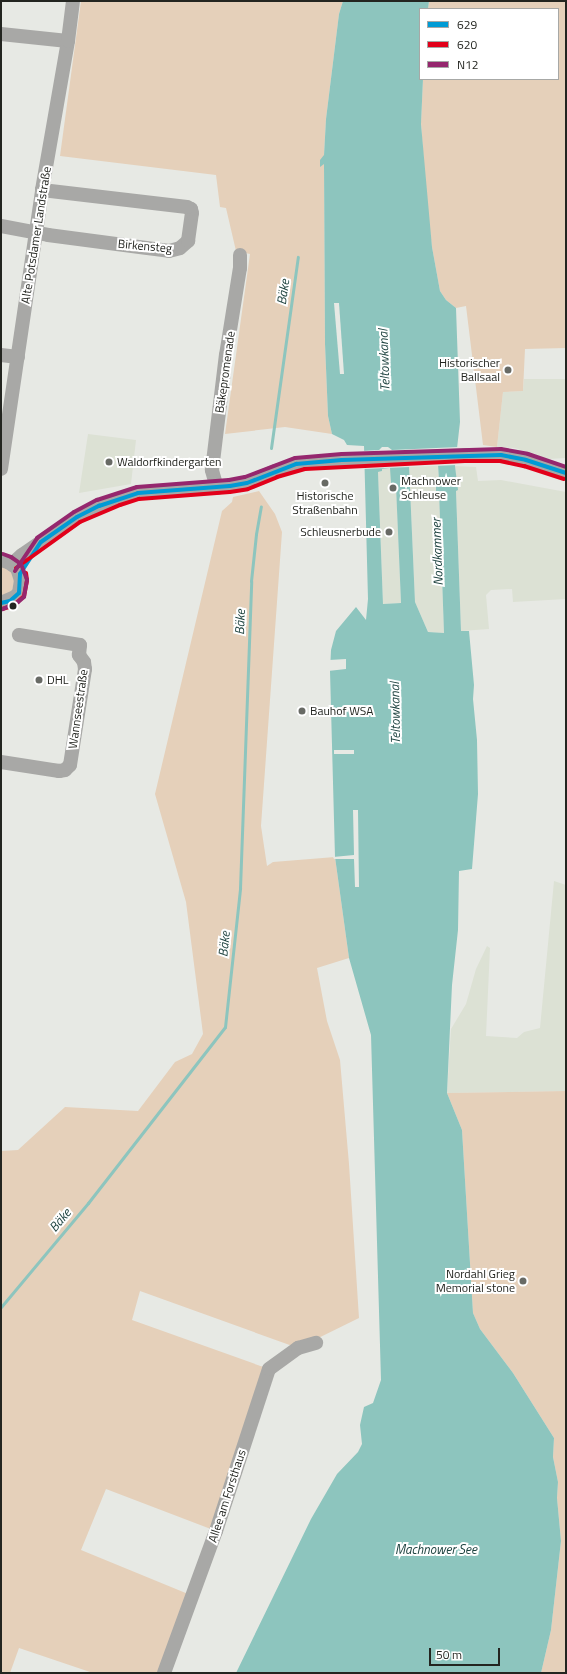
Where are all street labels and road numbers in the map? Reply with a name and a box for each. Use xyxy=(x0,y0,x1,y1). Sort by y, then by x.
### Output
street label: Alte Potsdamer Landstraße xyxy=(18,165,54,305)
street label: Birkensteg xyxy=(117,236,173,256)
street label: Bäkepromenade xyxy=(212,330,238,414)
street label: Wannseestraße xyxy=(65,668,91,750)
street label: Allee am Forsthaus xyxy=(205,1448,249,1544)

